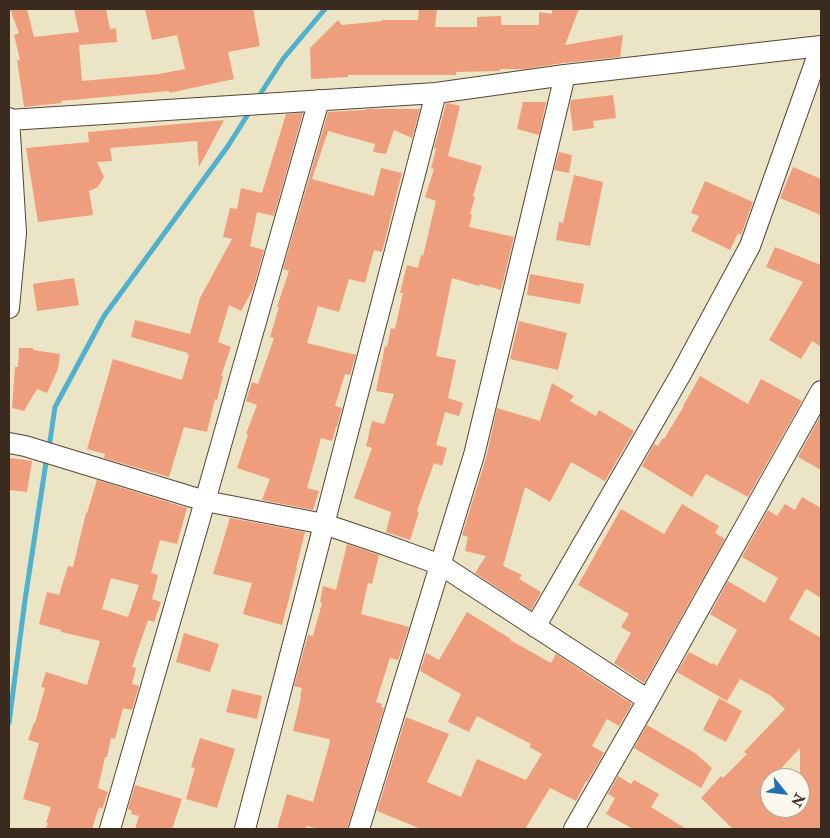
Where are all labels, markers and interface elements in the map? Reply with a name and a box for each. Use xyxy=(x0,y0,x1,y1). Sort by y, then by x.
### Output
north arrow xyxy=(760,768,810,818)
text: N xyxy=(787,790,808,810)

